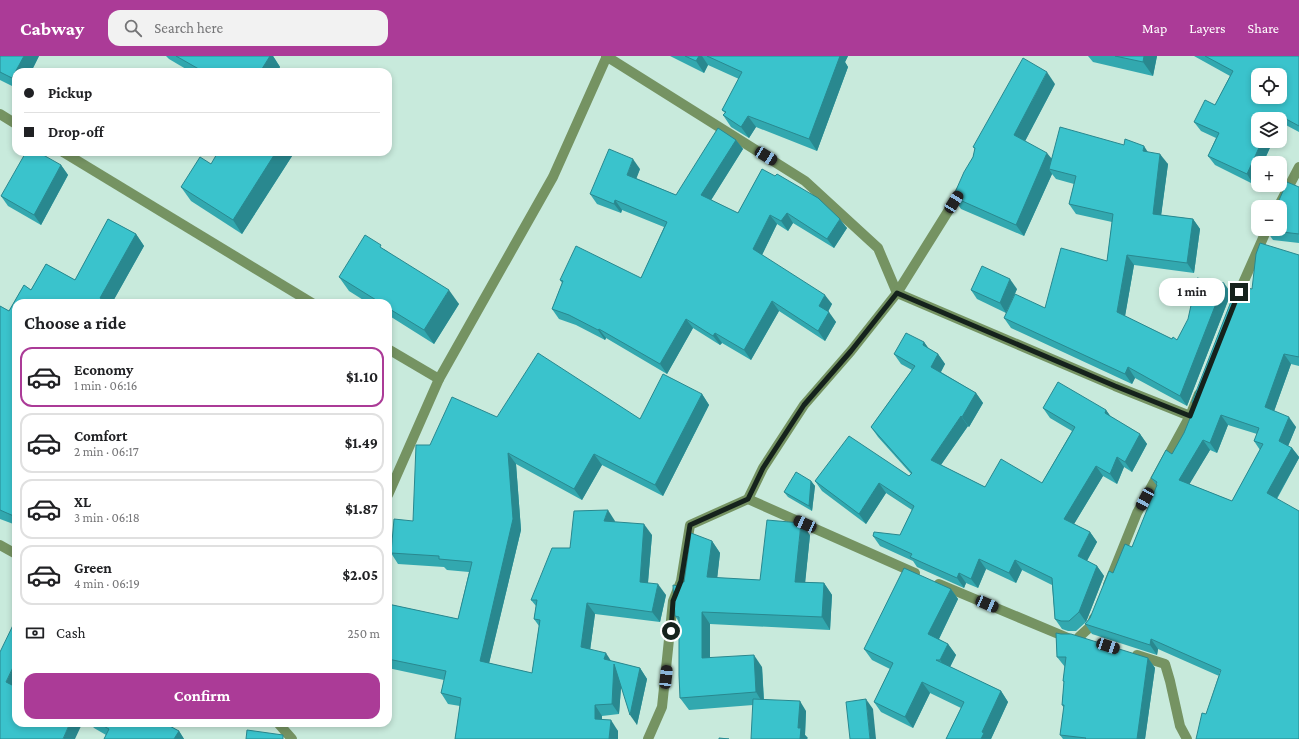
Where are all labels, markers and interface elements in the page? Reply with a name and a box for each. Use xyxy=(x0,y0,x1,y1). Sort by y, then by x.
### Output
search box xyxy=(108,10,388,46)
icon: search xyxy=(122,17,144,39)
text: Cabway xyxy=(20,18,84,39)
text: Search here xyxy=(154,20,223,36)
text: Map xyxy=(1142,20,1167,36)
text: Layers xyxy=(1189,20,1226,36)
text: Share xyxy=(1248,20,1279,36)
map controls xyxy=(1251,68,1287,236)
button: locate xyxy=(1251,68,1287,104)
text: Pickup xyxy=(48,85,92,101)
button: layers xyxy=(1251,112,1287,148)
text: Drop-off xyxy=(48,124,104,140)
car xyxy=(753,145,779,167)
button: + xyxy=(1251,156,1287,192)
car xyxy=(943,189,965,215)
button: − xyxy=(1251,200,1287,236)
callout: 1 min xyxy=(1159,278,1225,306)
route end xyxy=(1230,283,1248,301)
text: 1 min xyxy=(1177,284,1207,299)
text: Choose a ride xyxy=(24,313,126,333)
icon: car xyxy=(26,359,62,395)
text: Economy xyxy=(74,362,133,378)
text: $1.10 xyxy=(346,369,378,385)
text: 1 min · 06:16 xyxy=(74,378,137,393)
icon: car xyxy=(26,425,62,461)
text: Comfort xyxy=(74,428,128,444)
text: $1.49 xyxy=(345,435,378,451)
text: 2 min · 06:17 xyxy=(74,444,139,459)
car xyxy=(1134,486,1156,512)
icon: car xyxy=(26,491,62,527)
text: XL xyxy=(74,494,91,510)
text: $1.87 xyxy=(345,501,378,517)
text: 3 min · 06:18 xyxy=(74,510,140,525)
car xyxy=(792,514,818,534)
icon: car xyxy=(26,557,62,593)
text: Green xyxy=(74,560,112,576)
text: $2.05 xyxy=(343,567,378,583)
text: 4 min · 06:19 xyxy=(74,576,140,591)
car xyxy=(974,594,1000,614)
icon: cash xyxy=(24,622,46,644)
route start xyxy=(662,622,680,640)
text: Cash xyxy=(56,625,86,641)
text: 250 m xyxy=(347,626,380,641)
car xyxy=(1095,637,1121,655)
car xyxy=(659,664,673,690)
button: Confirm xyxy=(24,673,380,719)

